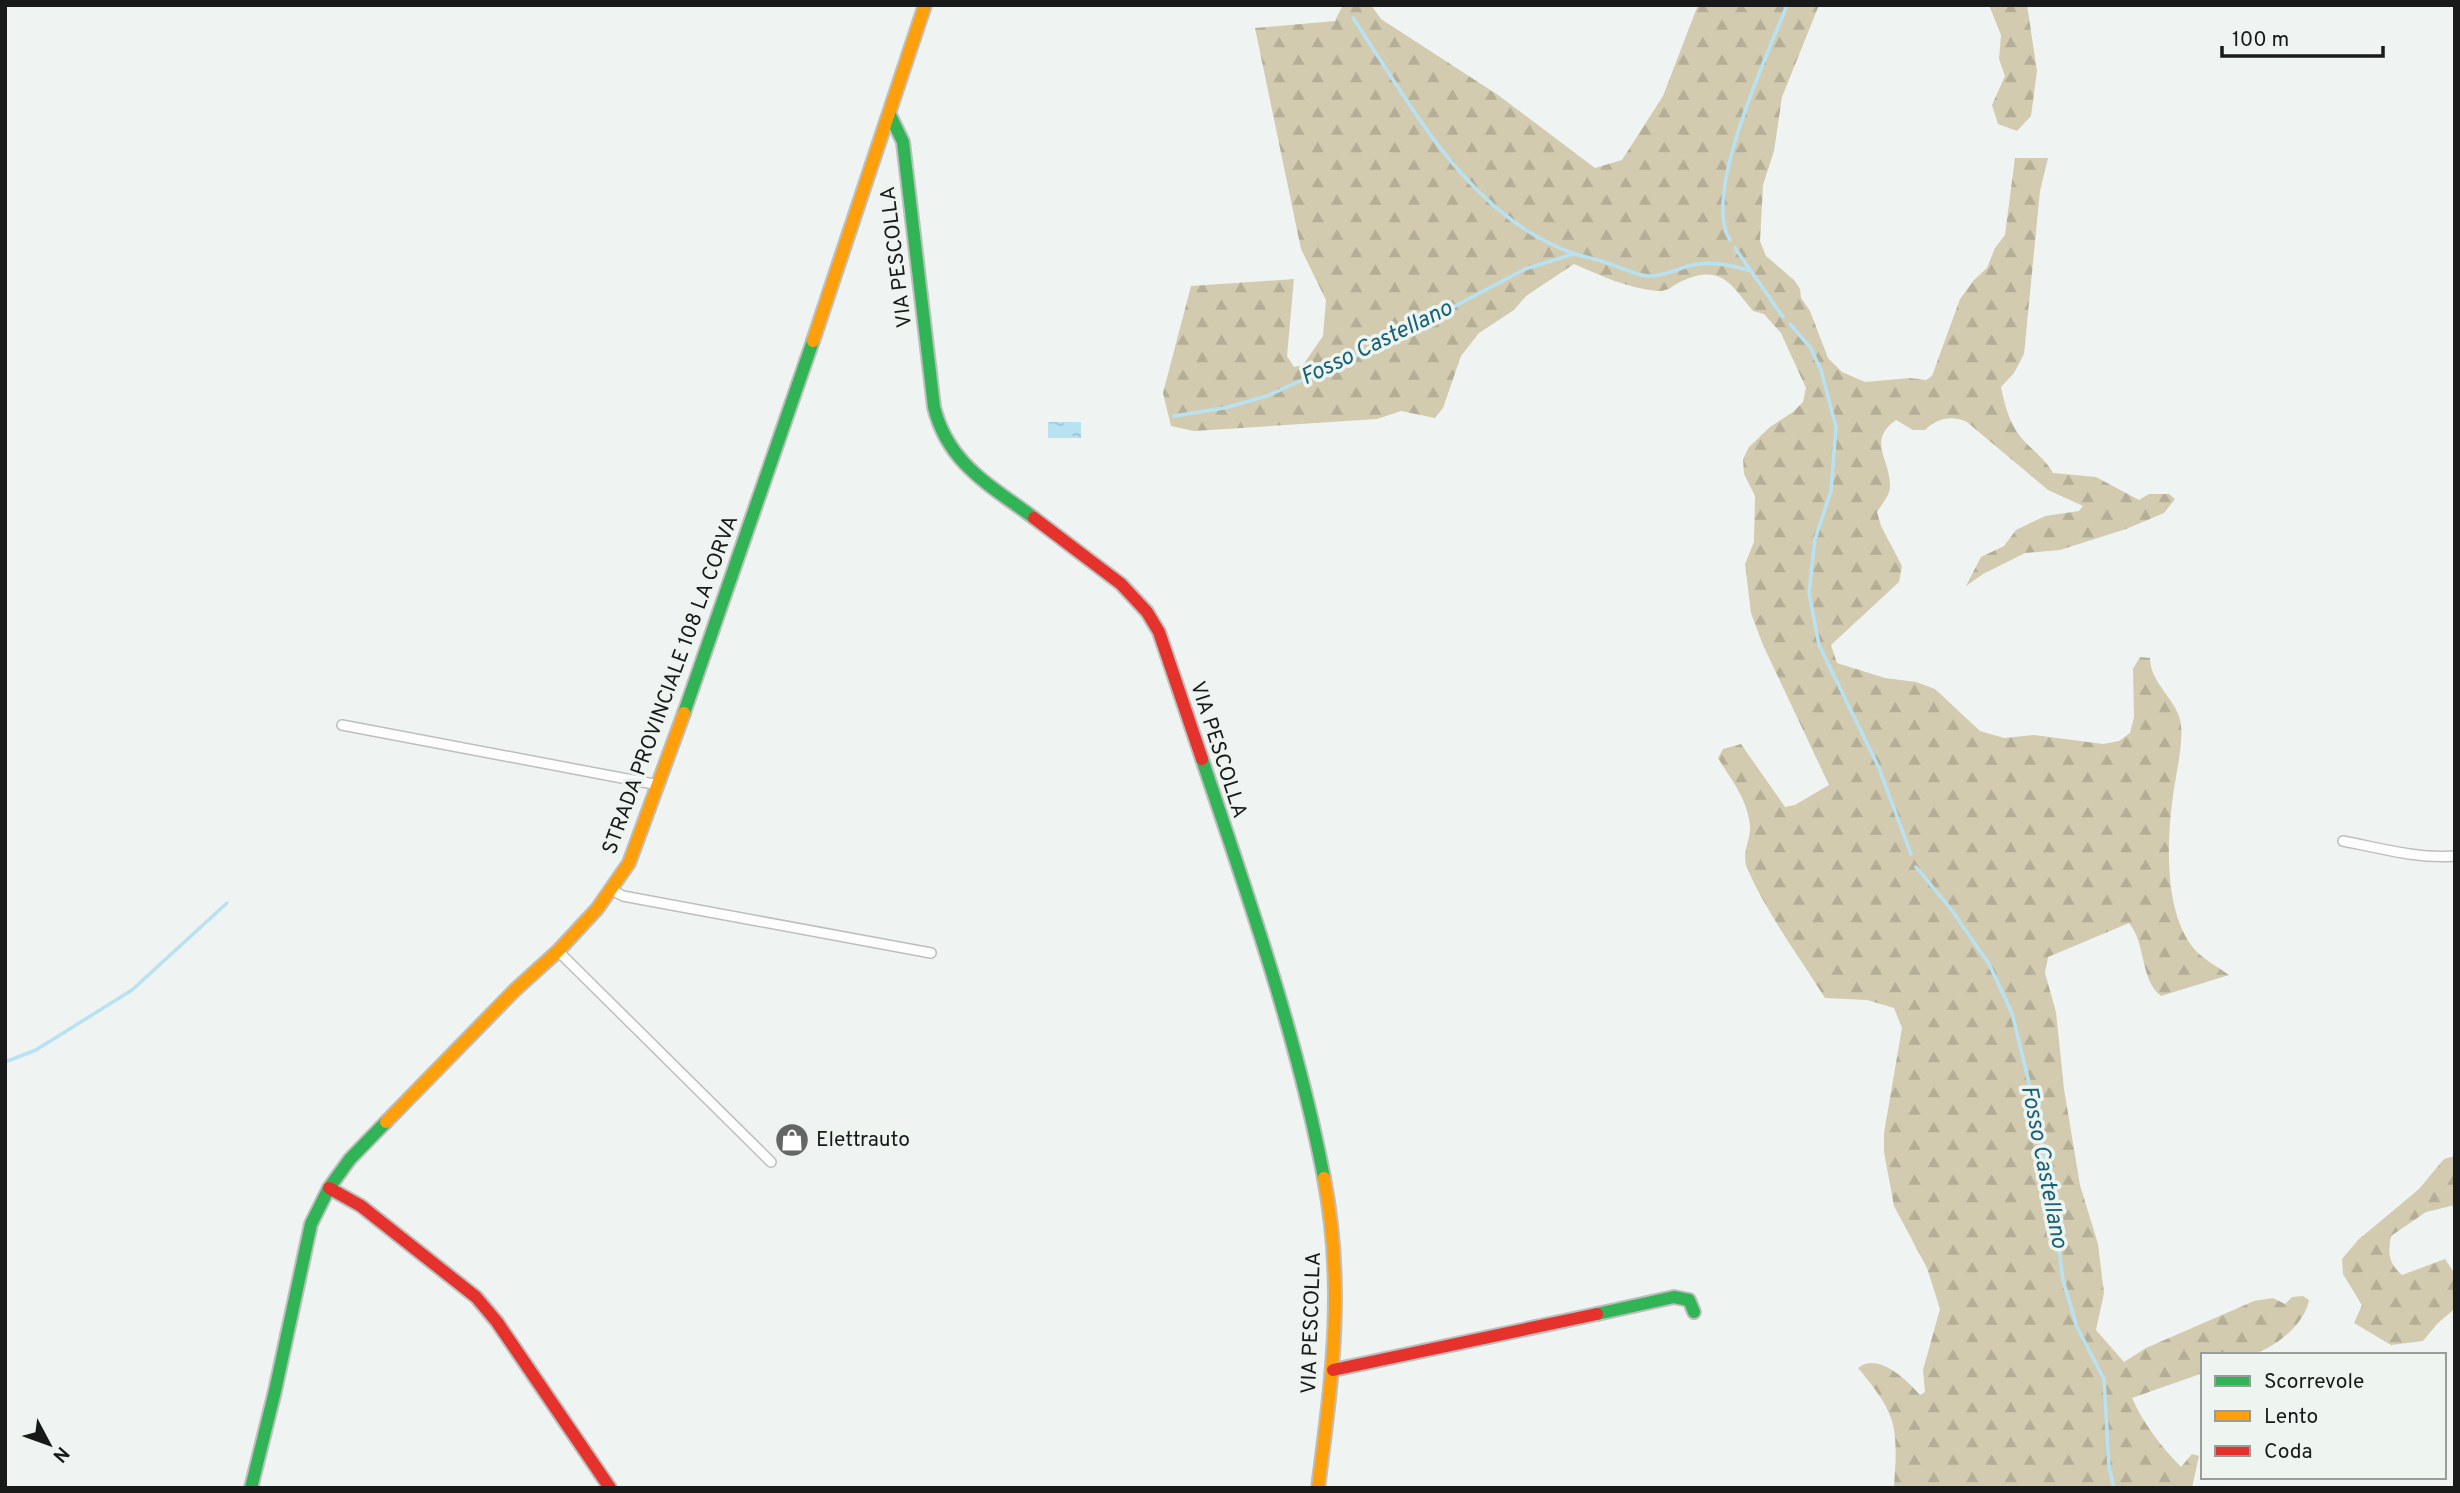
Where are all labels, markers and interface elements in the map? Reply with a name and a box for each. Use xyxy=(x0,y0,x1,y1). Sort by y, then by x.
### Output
scale bar xyxy=(2222,14,2383,58)
text: 100 m xyxy=(2232,27,2289,54)
street label: VIA PESCOLLA xyxy=(875,185,919,329)
water label: Fosso Castellano xyxy=(1297,294,1458,393)
street label: STRADA PROVINCIALE 108 LA CORVA xyxy=(597,512,745,858)
street label: VIA PESCOLLA xyxy=(1183,678,1253,822)
water label: Fosso Castellano xyxy=(2013,1083,2073,1252)
shop icon: Elettrauto xyxy=(773,1121,811,1159)
place label: Elettrauto xyxy=(816,1127,910,1154)
street label: VIA PESCOLLA xyxy=(1296,1251,1328,1395)
legend xyxy=(2201,1353,2446,1479)
text: Scorrevole xyxy=(2264,1369,2364,1396)
text: Lento xyxy=(2264,1404,2318,1431)
north arrow xyxy=(14,1409,84,1479)
text: Coda xyxy=(2264,1439,2313,1466)
text: N xyxy=(47,1441,74,1467)

